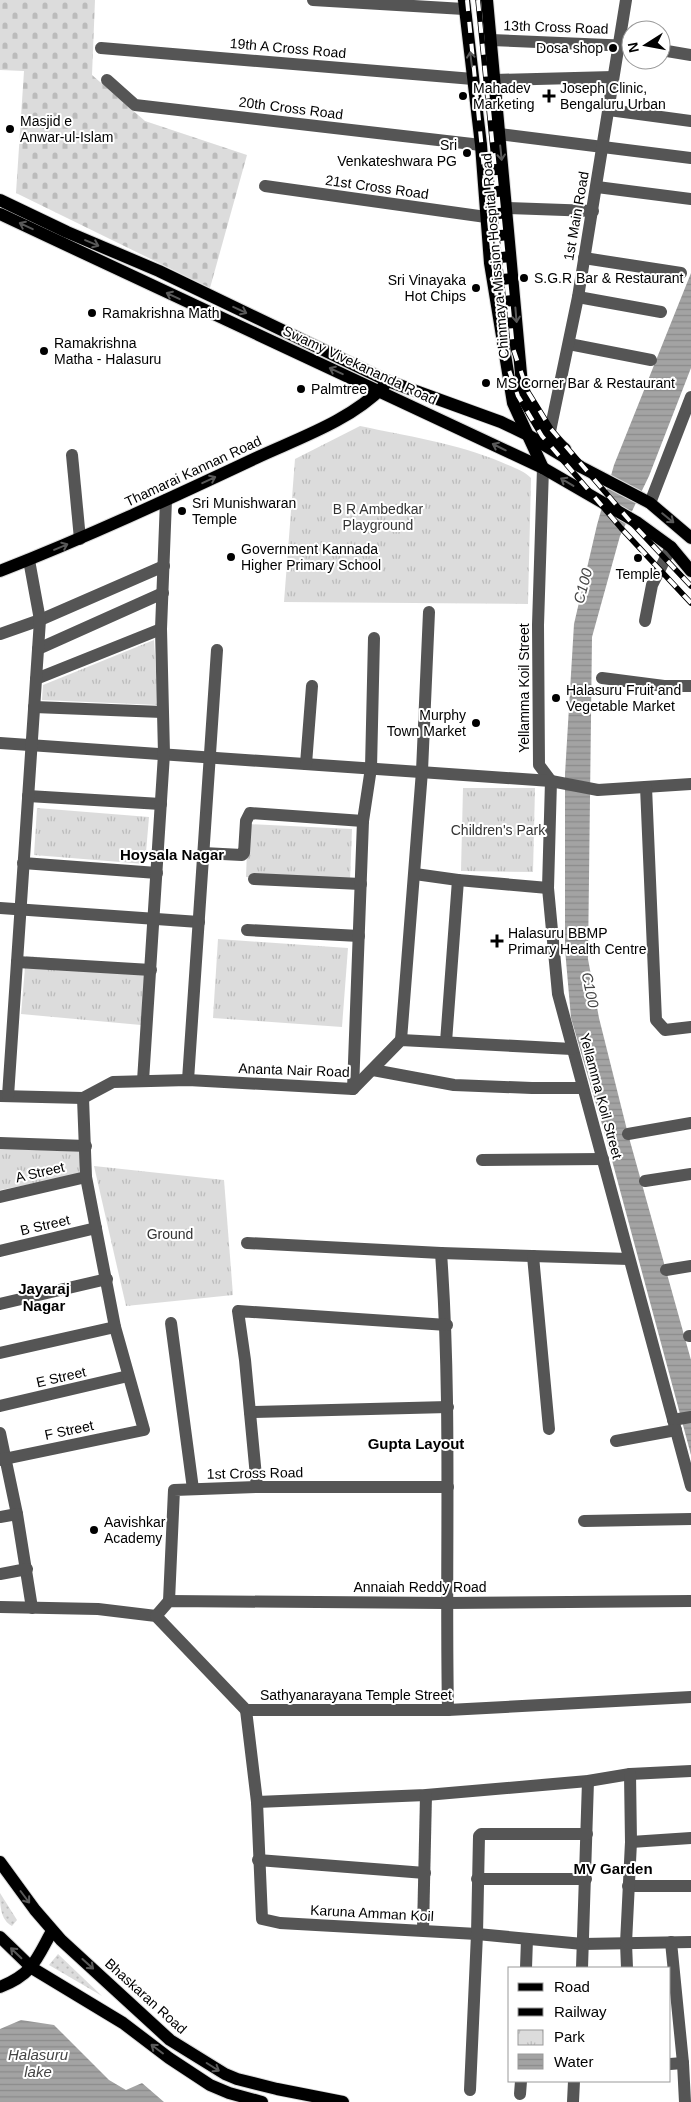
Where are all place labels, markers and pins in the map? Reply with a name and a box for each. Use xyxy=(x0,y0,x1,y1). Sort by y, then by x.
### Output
place label: Dosa shop xyxy=(536,40,603,56)
marker: Dosa shop xyxy=(607,42,619,54)
place label: Mahadev Marketing xyxy=(473,80,534,112)
place label: Joseph Clinic, Bengaluru Urban xyxy=(560,80,666,112)
marker: Joseph Clinic, Bengaluru Urban xyxy=(542,89,556,103)
marker: Mahadev Marketing xyxy=(457,90,469,102)
place label: Masjid e Anwar-ul-Islam xyxy=(20,113,113,145)
marker: Masjid e Anwar-ul-Islam xyxy=(4,123,16,135)
place label: Sri Venkateshwara PG xyxy=(337,137,457,169)
marker: Sri Venkateshwara PG xyxy=(461,147,473,159)
place label: S.G.R Bar & Restaurant xyxy=(534,270,684,286)
place label: Sri Vinayaka Hot Chips xyxy=(388,272,466,304)
marker: S.G.R Bar & Restaurant xyxy=(518,272,530,284)
marker: Sri Vinayaka Hot Chips xyxy=(470,282,482,294)
place label: Ramakrishna Math xyxy=(102,305,220,321)
marker: Ramakrishna Math xyxy=(86,307,98,319)
place label: Ramakrishna Matha - Halasuru xyxy=(54,335,161,367)
marker: Ramakrishna Matha - Halasuru xyxy=(38,345,50,357)
place label: MS Corner Bar & Restaurant xyxy=(496,375,675,391)
marker: MS Corner Bar & Restaurant xyxy=(480,377,492,389)
place label: Palmtree xyxy=(311,381,367,397)
marker: Palmtree xyxy=(295,383,307,395)
place label: Sri Munishwaran Temple xyxy=(192,495,296,527)
marker: Sri Munishwaran Temple xyxy=(176,505,188,517)
place label: Government Kannada Higher Primary School xyxy=(241,541,381,573)
marker: Government Kannada Higher Primary School xyxy=(225,551,237,563)
marker: Temple xyxy=(632,552,644,564)
place label: Temple xyxy=(615,566,661,582)
place label: Halasuru Fruit and Vegetable Market xyxy=(566,682,681,714)
marker: Halasuru Fruit and Vegetable Market xyxy=(550,692,562,704)
place label: Murphy Town Market xyxy=(387,707,466,739)
marker: Murphy Town Market xyxy=(470,717,482,729)
place label: Halasuru BBMP Primary Health Centre xyxy=(508,925,647,957)
marker: Halasuru BBMP Primary Health Centre xyxy=(490,934,504,948)
place label: Aavishkar Academy xyxy=(104,1514,166,1546)
marker: Aavishkar Academy xyxy=(88,1524,100,1536)

